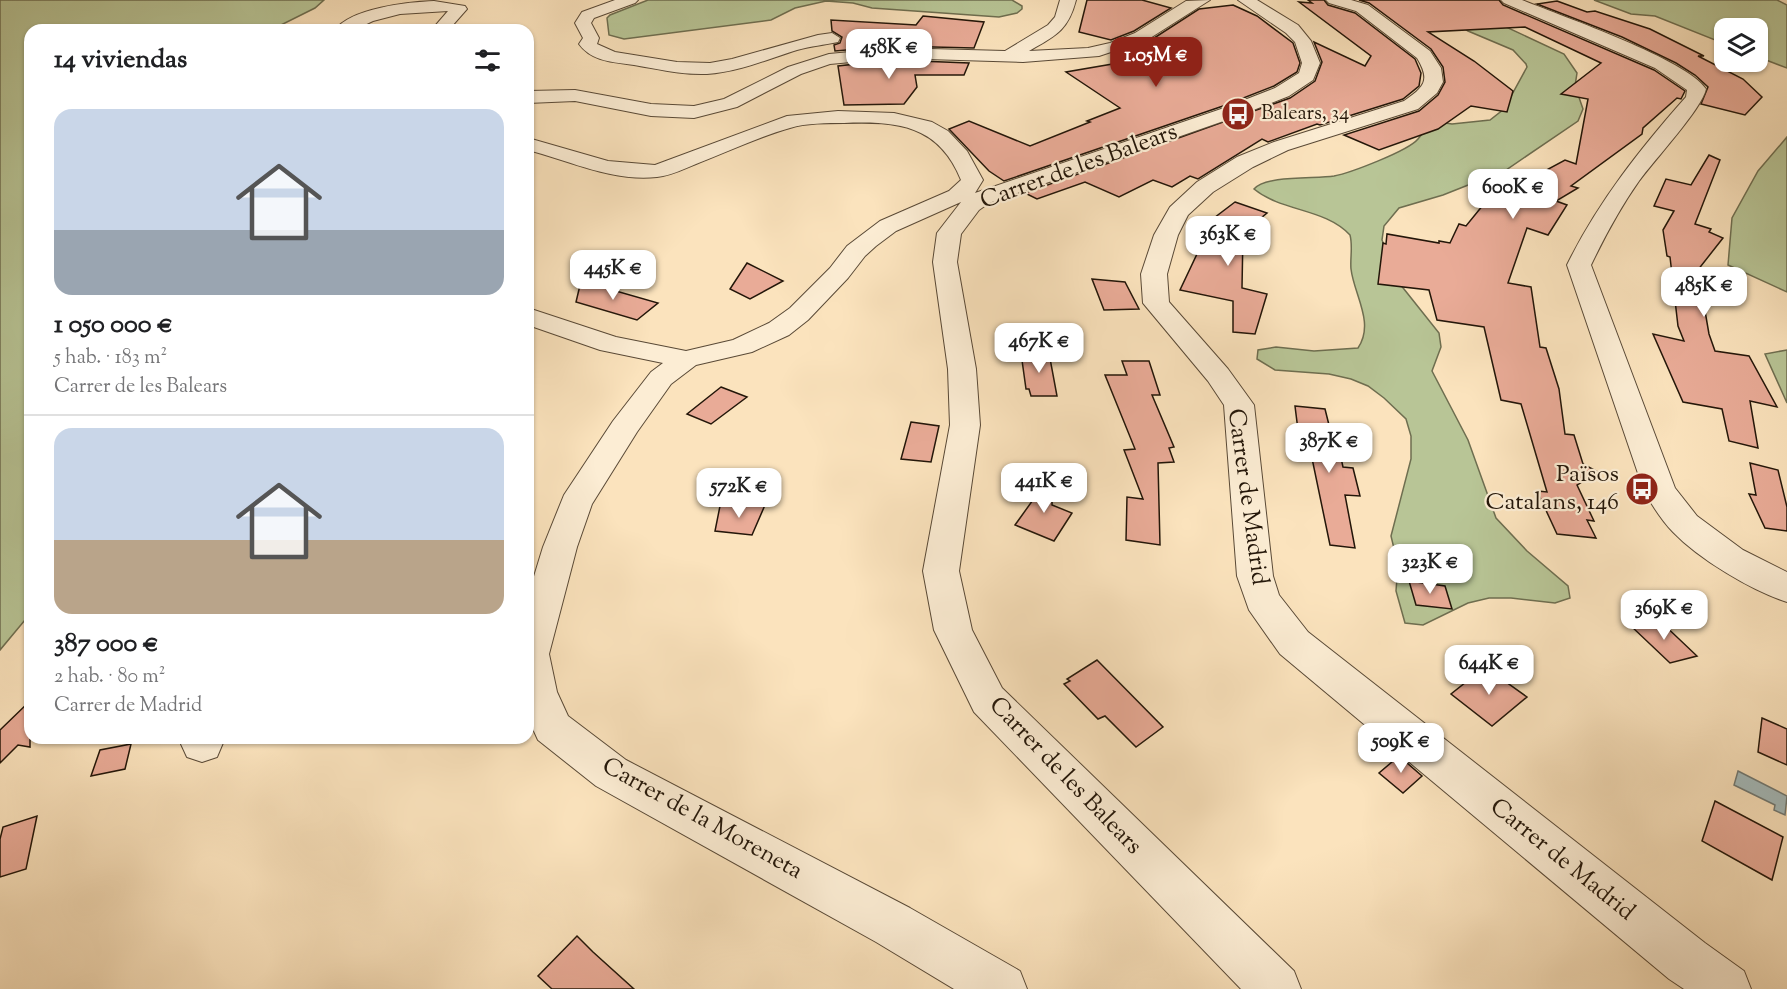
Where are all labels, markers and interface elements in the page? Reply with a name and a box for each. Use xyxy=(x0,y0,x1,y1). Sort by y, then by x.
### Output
map controls xyxy=(1714,18,1768,72)
button: layers xyxy=(1714,18,1768,72)
pin: 458K € xyxy=(840,29,938,80)
text: 458K € xyxy=(860,34,918,63)
pin: 1.05M € xyxy=(1101,37,1211,88)
text: 14 viviendas xyxy=(54,42,187,79)
text: 1.05M € xyxy=(1124,42,1188,71)
icon: filters xyxy=(471,44,504,77)
bus stop icon: Balears, 34 xyxy=(1220,96,1256,132)
place label: Balears, 34 xyxy=(1261,100,1349,129)
street label: Carrer de les Balears xyxy=(976,115,1182,219)
icon: home xyxy=(225,148,333,256)
pin: 600K € xyxy=(1464,169,1562,220)
text: 600K € xyxy=(1482,174,1544,203)
pin: 363K € xyxy=(1179,216,1277,267)
text: 363K € xyxy=(1200,221,1256,250)
pin: 445K € xyxy=(564,250,662,301)
text: 445K € xyxy=(584,255,642,284)
pin: 485K € xyxy=(1655,267,1753,318)
text: 485K € xyxy=(1675,272,1733,301)
text: 1 050 000 € xyxy=(54,307,173,344)
pin: 467K € xyxy=(990,323,1088,374)
text: 467K € xyxy=(1009,328,1069,357)
text: 5 hab. · 183 m² xyxy=(54,344,167,373)
text: Carrer de les Balears xyxy=(54,373,227,402)
street label: Carrer de Madrid xyxy=(1218,406,1276,588)
pin: 387K € xyxy=(1280,423,1378,474)
text: 387K € xyxy=(1299,428,1359,457)
place label: Països Catalans, 146 xyxy=(1485,458,1619,520)
pin: 441K € xyxy=(995,463,1093,514)
icon: home xyxy=(225,467,333,575)
pin: 572K € xyxy=(690,468,788,519)
text: 441K € xyxy=(1015,468,1073,497)
bus stop icon: Països Catalans, 146 xyxy=(1624,471,1660,507)
text: 572K € xyxy=(710,473,768,502)
pin: 323K € xyxy=(1381,544,1479,595)
text: 323K € xyxy=(1402,549,1458,578)
pin: 369K € xyxy=(1615,590,1713,641)
text: 369K € xyxy=(1635,595,1693,624)
text: 387 000 € xyxy=(54,626,159,663)
pin: 644K € xyxy=(1440,645,1538,696)
text: 644K € xyxy=(1459,650,1519,679)
text: 2 hab. · 80 m² xyxy=(54,663,166,692)
street label: Carrer de les Balears xyxy=(981,689,1149,863)
text: Carrer de Madrid xyxy=(54,692,202,721)
pin: 509K € xyxy=(1352,723,1450,774)
text: 509K € xyxy=(1372,728,1430,757)
street label: Carrer de la Moreneta xyxy=(595,750,809,888)
street label: Carrer de Madrid xyxy=(1482,791,1642,929)

